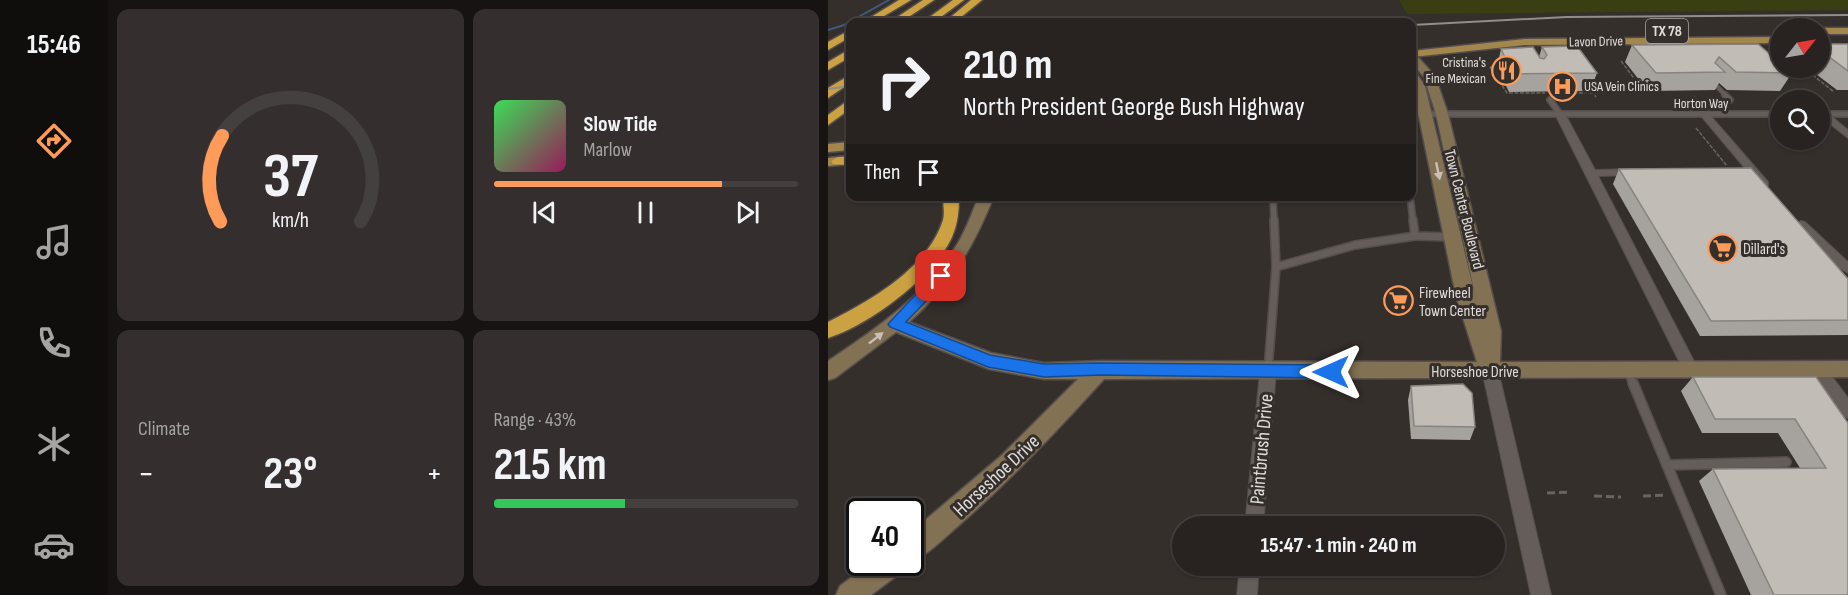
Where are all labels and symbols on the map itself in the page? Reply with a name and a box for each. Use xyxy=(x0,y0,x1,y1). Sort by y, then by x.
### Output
north arrow xyxy=(1770,18,1830,78)
road number: TX 78 xyxy=(1646,19,1688,43)
street label: Lavon Drive xyxy=(1569,33,1623,50)
place label: Cristina's Fine Mexican xyxy=(1426,54,1486,87)
restaurant icon: Cristina's Fine Mexican xyxy=(1491,54,1523,86)
hospital icon: USA Vein Clinics xyxy=(1547,70,1579,102)
place label: USA Vein Clinics xyxy=(1584,78,1659,95)
street label: Horton Way xyxy=(1674,95,1729,112)
street label: Town Center Boulevard xyxy=(1439,148,1488,271)
one-way arrow xyxy=(1434,162,1444,180)
supermarket icon: Dillard's xyxy=(1706,232,1738,264)
place label: Dillard's xyxy=(1743,240,1785,259)
pin xyxy=(915,250,966,301)
place label: Firewheel Town Center xyxy=(1419,284,1487,321)
supermarket icon: Firewheel Town Center xyxy=(1382,285,1414,317)
one-way arrow xyxy=(868,333,883,345)
position arrow xyxy=(1299,340,1363,404)
street label: Horseshoe Drive xyxy=(1431,363,1519,382)
street label: Paintbrush Drive xyxy=(1245,393,1279,505)
street label: Horseshoe Drive xyxy=(949,430,1045,522)
speed limit sign: 40 xyxy=(846,498,924,576)

